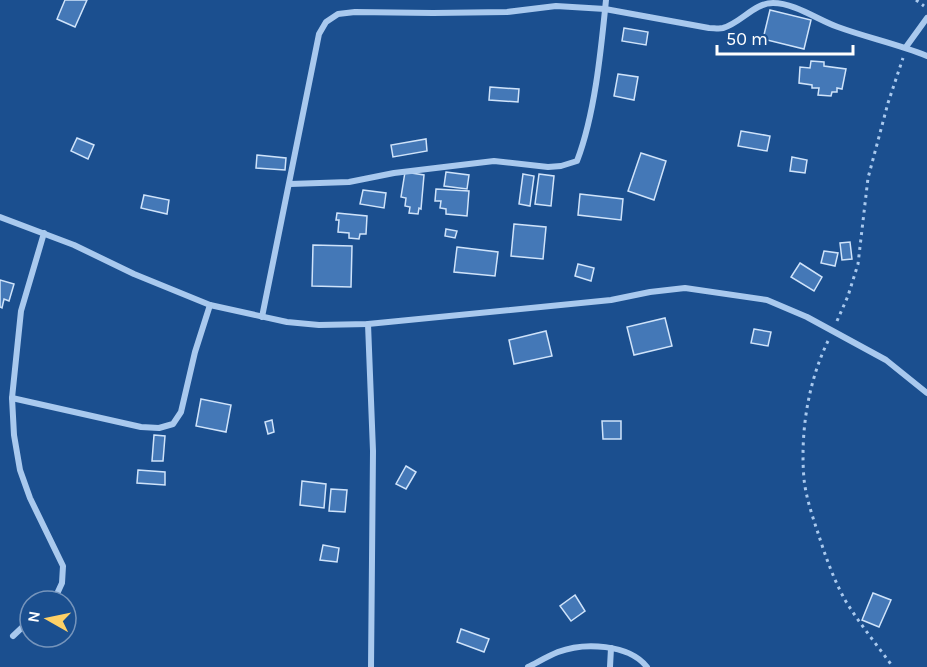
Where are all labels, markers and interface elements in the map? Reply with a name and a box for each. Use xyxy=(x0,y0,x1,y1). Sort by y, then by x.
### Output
scale bar xyxy=(717,18,854,56)
text: 50 m xyxy=(726,28,768,50)
north arrow xyxy=(18,589,78,649)
text: N xyxy=(23,610,44,624)

